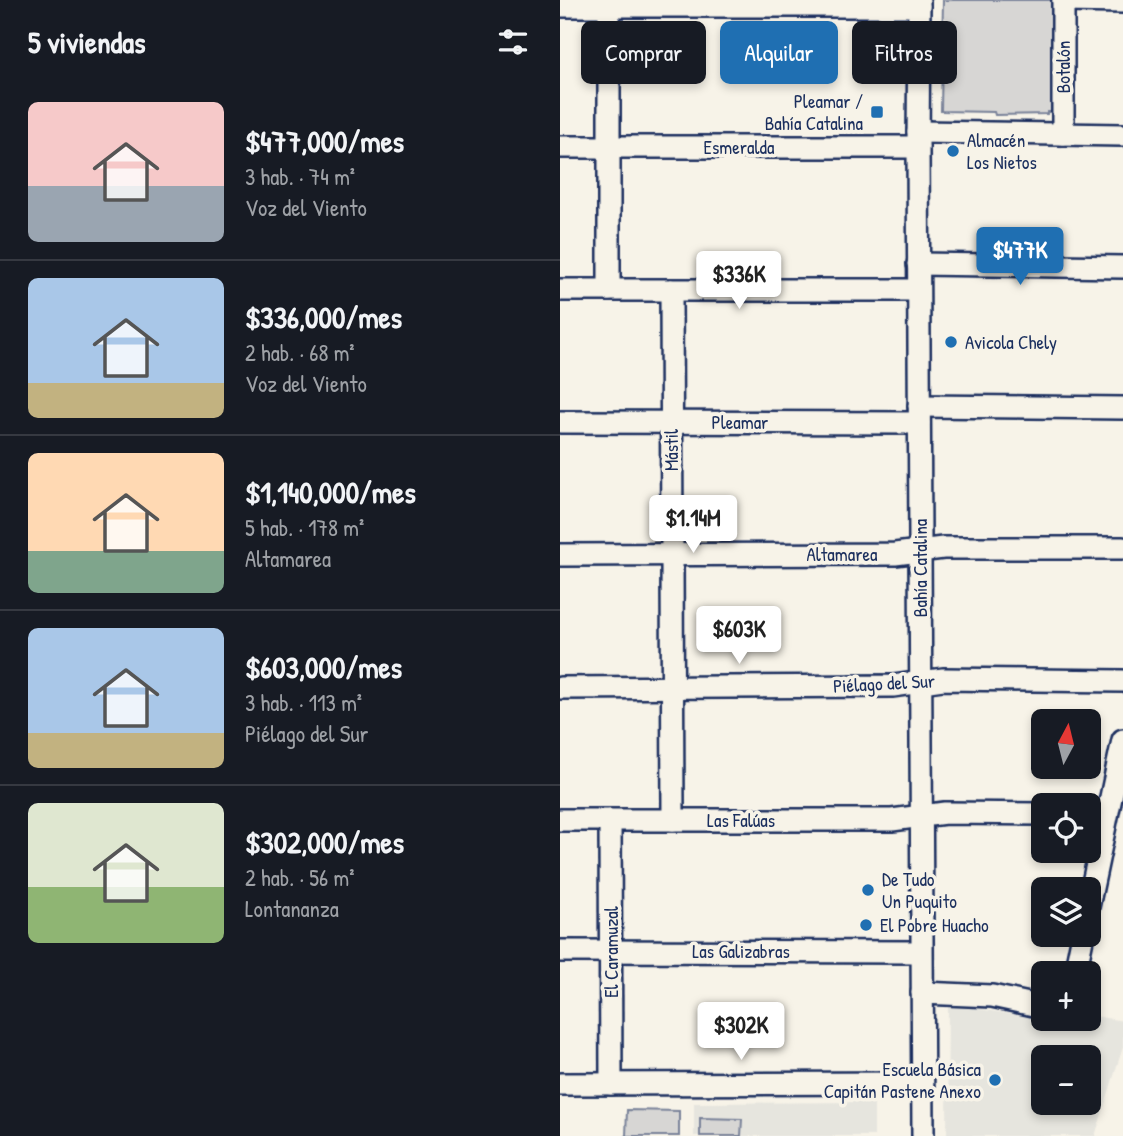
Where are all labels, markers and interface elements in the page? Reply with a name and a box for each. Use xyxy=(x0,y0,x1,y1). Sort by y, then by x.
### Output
chip: Comprar xyxy=(581,21,706,84)
chip: Alquilar xyxy=(720,21,838,84)
chip: Filtros xyxy=(852,21,957,84)
text: 5 viviendas xyxy=(28,22,146,62)
icon: filters xyxy=(494,23,532,61)
street label: Botalón xyxy=(1050,41,1076,93)
place label: Pleamar / Bahía Catalina xyxy=(765,88,864,136)
marker: Pleamar / Bahía Catalina xyxy=(869,104,885,120)
text: $477,000/mes xyxy=(245,121,404,161)
place label: Almacén Los Nietos xyxy=(967,127,1037,175)
icon: home xyxy=(84,130,168,214)
street label: Esmeralda xyxy=(704,134,775,160)
marker: Almacén Los Nietos xyxy=(945,143,961,159)
text: 3 hab. · 74 m² xyxy=(245,161,355,192)
text: Voz del Viento xyxy=(245,192,367,223)
pin: $477K xyxy=(971,228,1069,287)
text: $477K xyxy=(992,234,1048,265)
pin: $336K xyxy=(690,252,788,311)
text: $336K xyxy=(712,258,766,289)
text: $336,000/mes xyxy=(245,297,402,337)
icon: home xyxy=(84,306,168,390)
place label: Avicola Chely xyxy=(965,329,1057,355)
marker: Avicola Chely xyxy=(943,334,959,350)
text: 2 hab. · 68 m² xyxy=(245,337,355,368)
text: Voz del Viento xyxy=(245,368,367,399)
street label: Pleamar xyxy=(712,409,769,435)
street label: Mástil xyxy=(658,428,684,471)
text: $1,140,000/mes xyxy=(245,472,416,512)
icon: home xyxy=(84,481,168,565)
pin: $1.14M xyxy=(636,496,750,555)
text: $1.14M xyxy=(665,502,721,533)
text: 5 hab. · 178 m² xyxy=(245,512,364,543)
street label: Bahía Catalina xyxy=(907,518,933,617)
street label: Altamarea xyxy=(806,541,878,567)
text: Altamarea xyxy=(245,543,331,574)
pin: $603K xyxy=(690,606,788,666)
text: $603K xyxy=(712,613,766,644)
text: $603,000/mes xyxy=(245,647,402,687)
icon: home xyxy=(84,656,168,740)
street label: Piélago del Sur xyxy=(832,667,936,699)
text: 3 hab. · 113 m² xyxy=(245,687,362,718)
north arrow xyxy=(1031,709,1101,779)
map controls xyxy=(1031,709,1101,1115)
text: Piélago del Sur xyxy=(245,718,368,749)
button: locate xyxy=(1031,793,1101,863)
street label: Las Falúas xyxy=(707,807,775,833)
text: $302,000/mes xyxy=(245,822,404,862)
icon: home xyxy=(84,831,168,915)
text: 2 hab. · 56 m² xyxy=(245,862,354,893)
place label: De Tudo Un Puquito xyxy=(882,866,957,914)
button: layers xyxy=(1031,877,1101,947)
marker: De Tudo Un Puquito xyxy=(860,882,876,898)
text: Lontananza xyxy=(245,893,339,924)
street label: El Caramuzal xyxy=(598,905,624,998)
place label: El Pobre Huacho xyxy=(880,912,989,938)
marker: El Pobre Huacho xyxy=(858,917,874,933)
street label: Las Galizabras xyxy=(692,938,790,964)
button: + xyxy=(1031,961,1101,1031)
pin: $302K xyxy=(692,1002,790,1062)
text: $302K xyxy=(713,1009,769,1040)
button: − xyxy=(1031,1045,1101,1115)
place label: Escuela Básica Capitán Pastene Anexo xyxy=(824,1056,982,1104)
marker: Escuela Básica Capitán Pastene Anexo xyxy=(987,1072,1003,1088)

